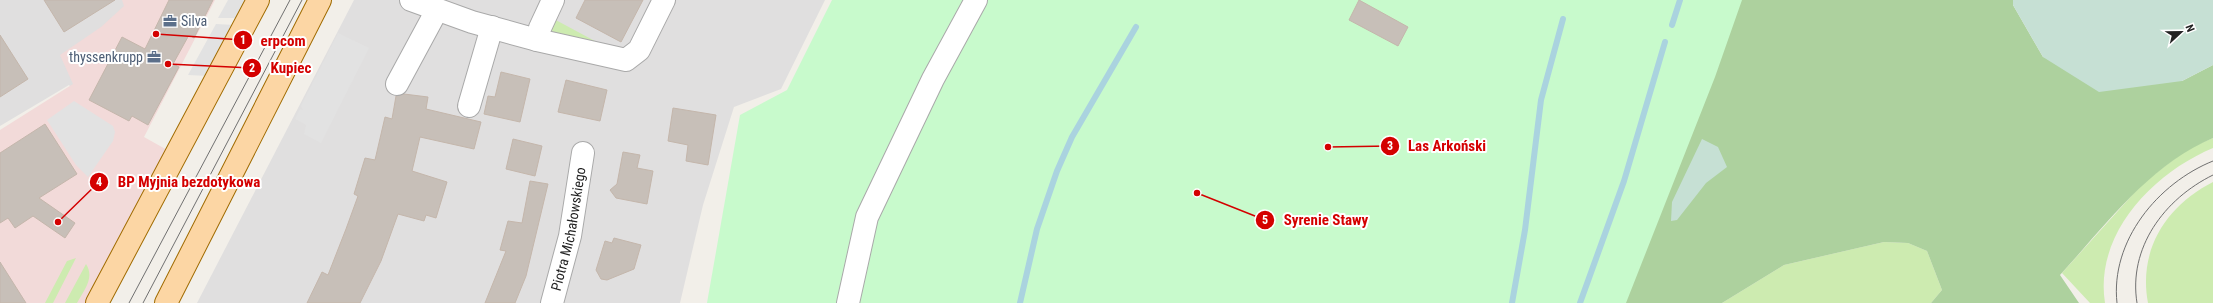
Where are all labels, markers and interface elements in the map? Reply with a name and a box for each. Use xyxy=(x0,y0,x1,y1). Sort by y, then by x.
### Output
north arrow xyxy=(2161,12,2201,52)
office icon: Silva xyxy=(162,13,178,29)
place label: Silva xyxy=(181,13,207,29)
text: N xyxy=(2183,23,2197,34)
callout: erpcom xyxy=(233,27,314,54)
text: erpcom xyxy=(260,32,306,50)
text: 1 xyxy=(240,33,246,47)
place label: thyssenkrupp xyxy=(69,49,143,65)
office icon: thyssenkrupp xyxy=(146,49,162,65)
callout: Kupiec xyxy=(242,54,319,81)
text: Kupiec xyxy=(271,59,311,77)
text: 2 xyxy=(249,61,255,75)
callout: Las Arkoński xyxy=(1380,132,1494,159)
text: Las Arkoński xyxy=(1408,137,1486,155)
text: 3 xyxy=(1387,139,1393,153)
street label: Piotra Michałowskiego xyxy=(548,166,589,292)
callout: BP Myjnia bezdotykowa xyxy=(89,168,268,195)
text: BP Myjnia bezdotykowa xyxy=(118,173,260,191)
text: 4 xyxy=(96,175,102,189)
callout: Syrenie Stawy xyxy=(1255,206,1376,233)
text: Syrenie Stawy xyxy=(1284,211,1369,229)
text: 5 xyxy=(1262,213,1268,227)

